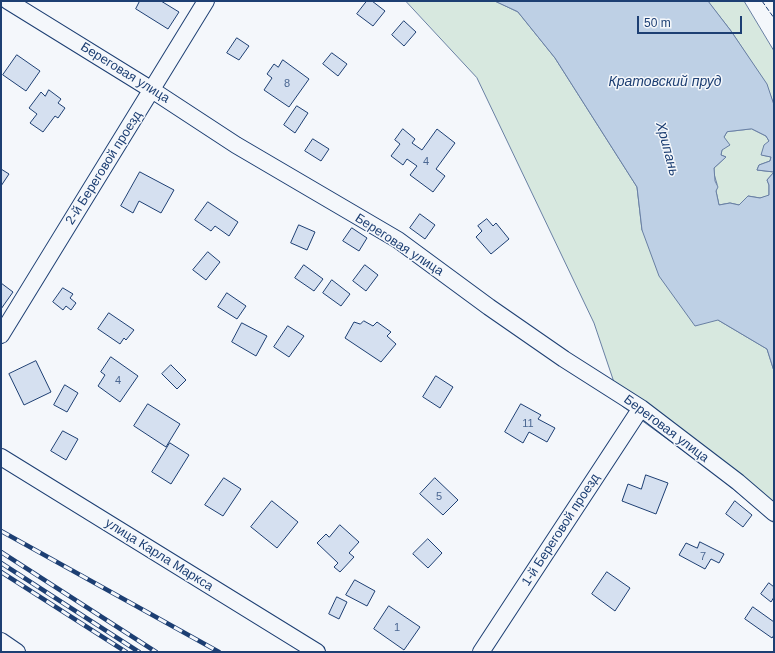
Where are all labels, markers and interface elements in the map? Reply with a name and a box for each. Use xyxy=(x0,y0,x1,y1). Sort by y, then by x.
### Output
scale bar xyxy=(639,8,744,34)
text: 50 m xyxy=(644,16,671,30)
street label: Береговая улица xyxy=(77,39,173,107)
water label: Кратовский пруд xyxy=(609,74,721,90)
house number: 8 xyxy=(284,77,290,91)
street label: 2-й Береговой проезд xyxy=(63,108,145,228)
water label: Хрипань xyxy=(652,120,682,178)
house number: 4 xyxy=(423,155,429,169)
street label: Береговая улица xyxy=(352,211,446,279)
house number: 4 xyxy=(115,374,121,388)
street label: Береговая улица xyxy=(620,392,712,466)
house number: 11 xyxy=(522,417,534,431)
street label: 1-й Береговой проезд xyxy=(519,471,603,589)
house number: 5 xyxy=(436,490,442,504)
street label: улица Карла Маркса xyxy=(102,515,216,595)
house number: 7 xyxy=(700,550,706,564)
house number: 1 xyxy=(394,621,400,635)

